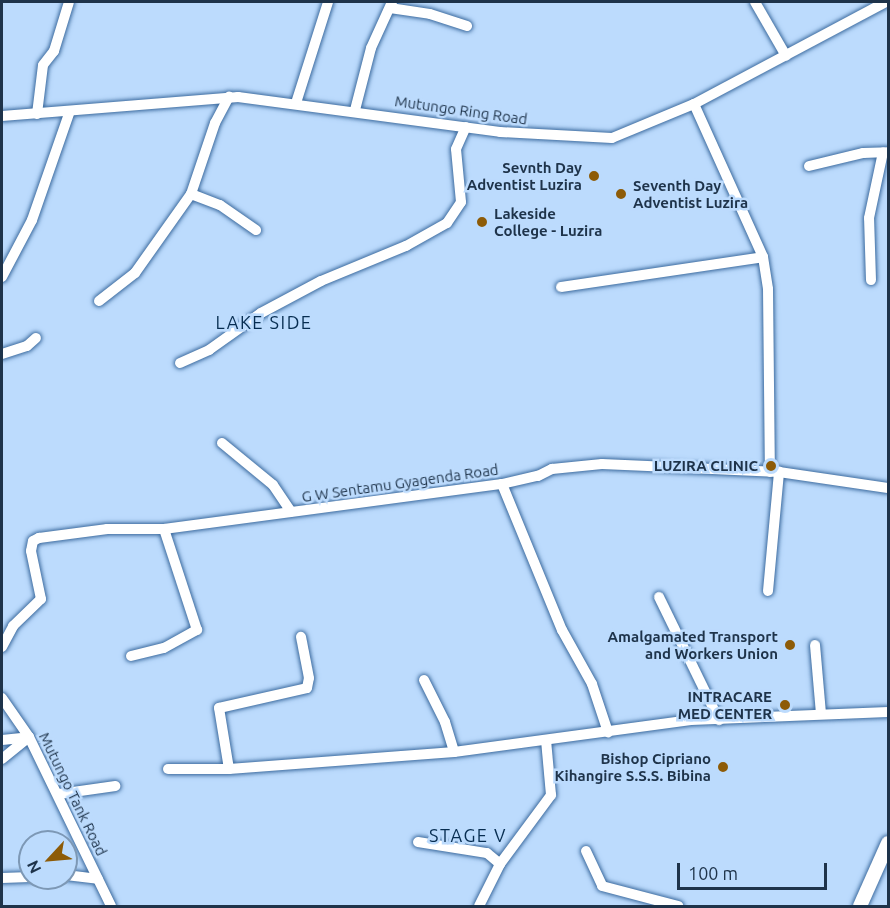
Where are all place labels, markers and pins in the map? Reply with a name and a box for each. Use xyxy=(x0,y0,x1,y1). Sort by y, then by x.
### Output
place label: Sevnth Day Adventist Luzira xyxy=(467,158,582,193)
marker: Sevnth Day Adventist Luzira xyxy=(587,169,601,183)
place label: Seventh Day Adventist Luzira xyxy=(633,176,748,211)
marker: Seventh Day Adventist Luzira xyxy=(614,187,628,201)
place label: Lakeside College - Luzira xyxy=(494,204,602,239)
marker: Lakeside College - Luzira xyxy=(475,215,489,229)
place label: LUZIRA CLINIC xyxy=(654,457,758,475)
marker: LUZIRA CLINIC xyxy=(762,457,780,475)
place label: Amalgamated Transport and Workers Union xyxy=(608,627,778,662)
marker: Amalgamated Transport and Workers Union xyxy=(783,638,797,652)
place label: INTRACARE MED CENTER xyxy=(678,687,772,722)
marker: INTRACARE MED CENTER xyxy=(776,696,794,714)
place label: Bishop Cipriano Kihangire S.S.S. Bibina xyxy=(554,749,711,784)
marker: Bishop Cipriano Kihangire S.S.S. Bibina xyxy=(716,760,730,774)

